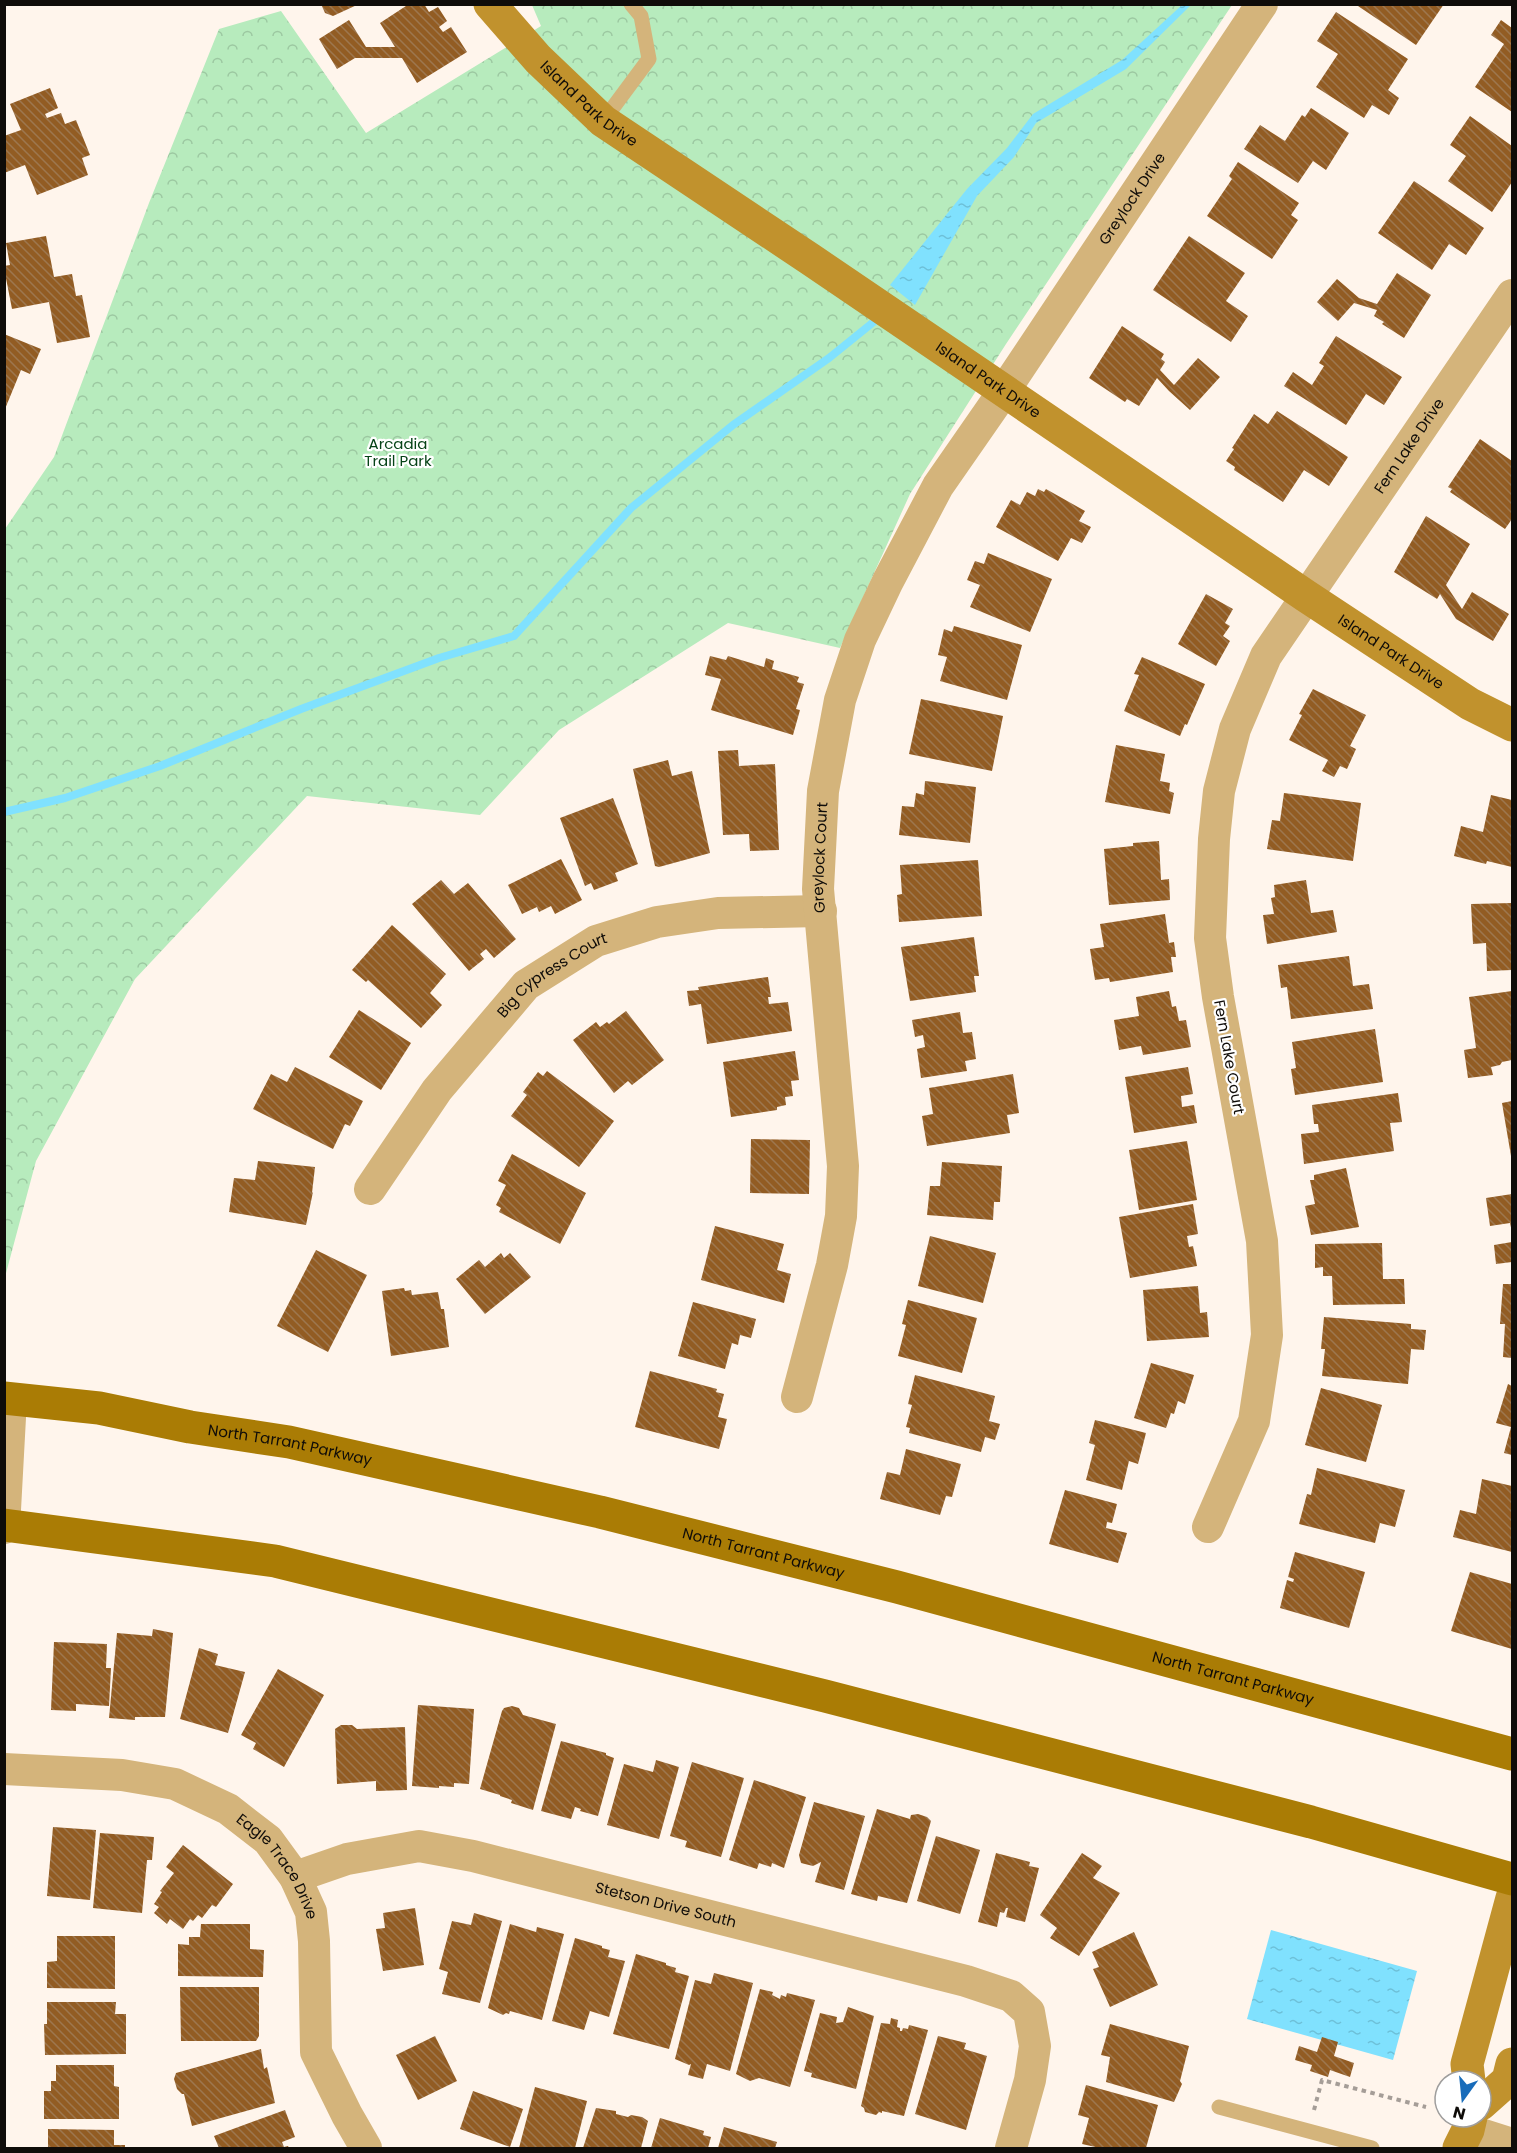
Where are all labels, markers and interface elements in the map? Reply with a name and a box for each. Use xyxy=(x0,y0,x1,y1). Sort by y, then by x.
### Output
street label: Island Park Drive xyxy=(536,56,642,151)
street label: Greylock Drive xyxy=(1093,148,1170,249)
street label: Island Park Drive xyxy=(932,336,1045,423)
street label: Fern Lake Drive xyxy=(1369,394,1449,498)
park label: Arcadia Trail Park xyxy=(364,433,432,471)
street label: Island Park Drive xyxy=(1334,609,1448,694)
street label: Greylock Court xyxy=(807,802,832,914)
street label: Big Cypress Court xyxy=(492,927,609,1022)
street label: Fern Lake Court xyxy=(1209,998,1250,1116)
street label: North Tarrant Parkway xyxy=(206,1419,375,1470)
street label: North Tarrant Parkway xyxy=(680,1522,847,1584)
street label: North Tarrant Parkway xyxy=(1150,1646,1317,1710)
street label: Eagle Trace Drive xyxy=(232,1808,323,1920)
street label: Stetson Drive South xyxy=(593,1876,739,1932)
north arrow xyxy=(1433,2069,1493,2129)
text: N xyxy=(1450,2100,1468,2126)

